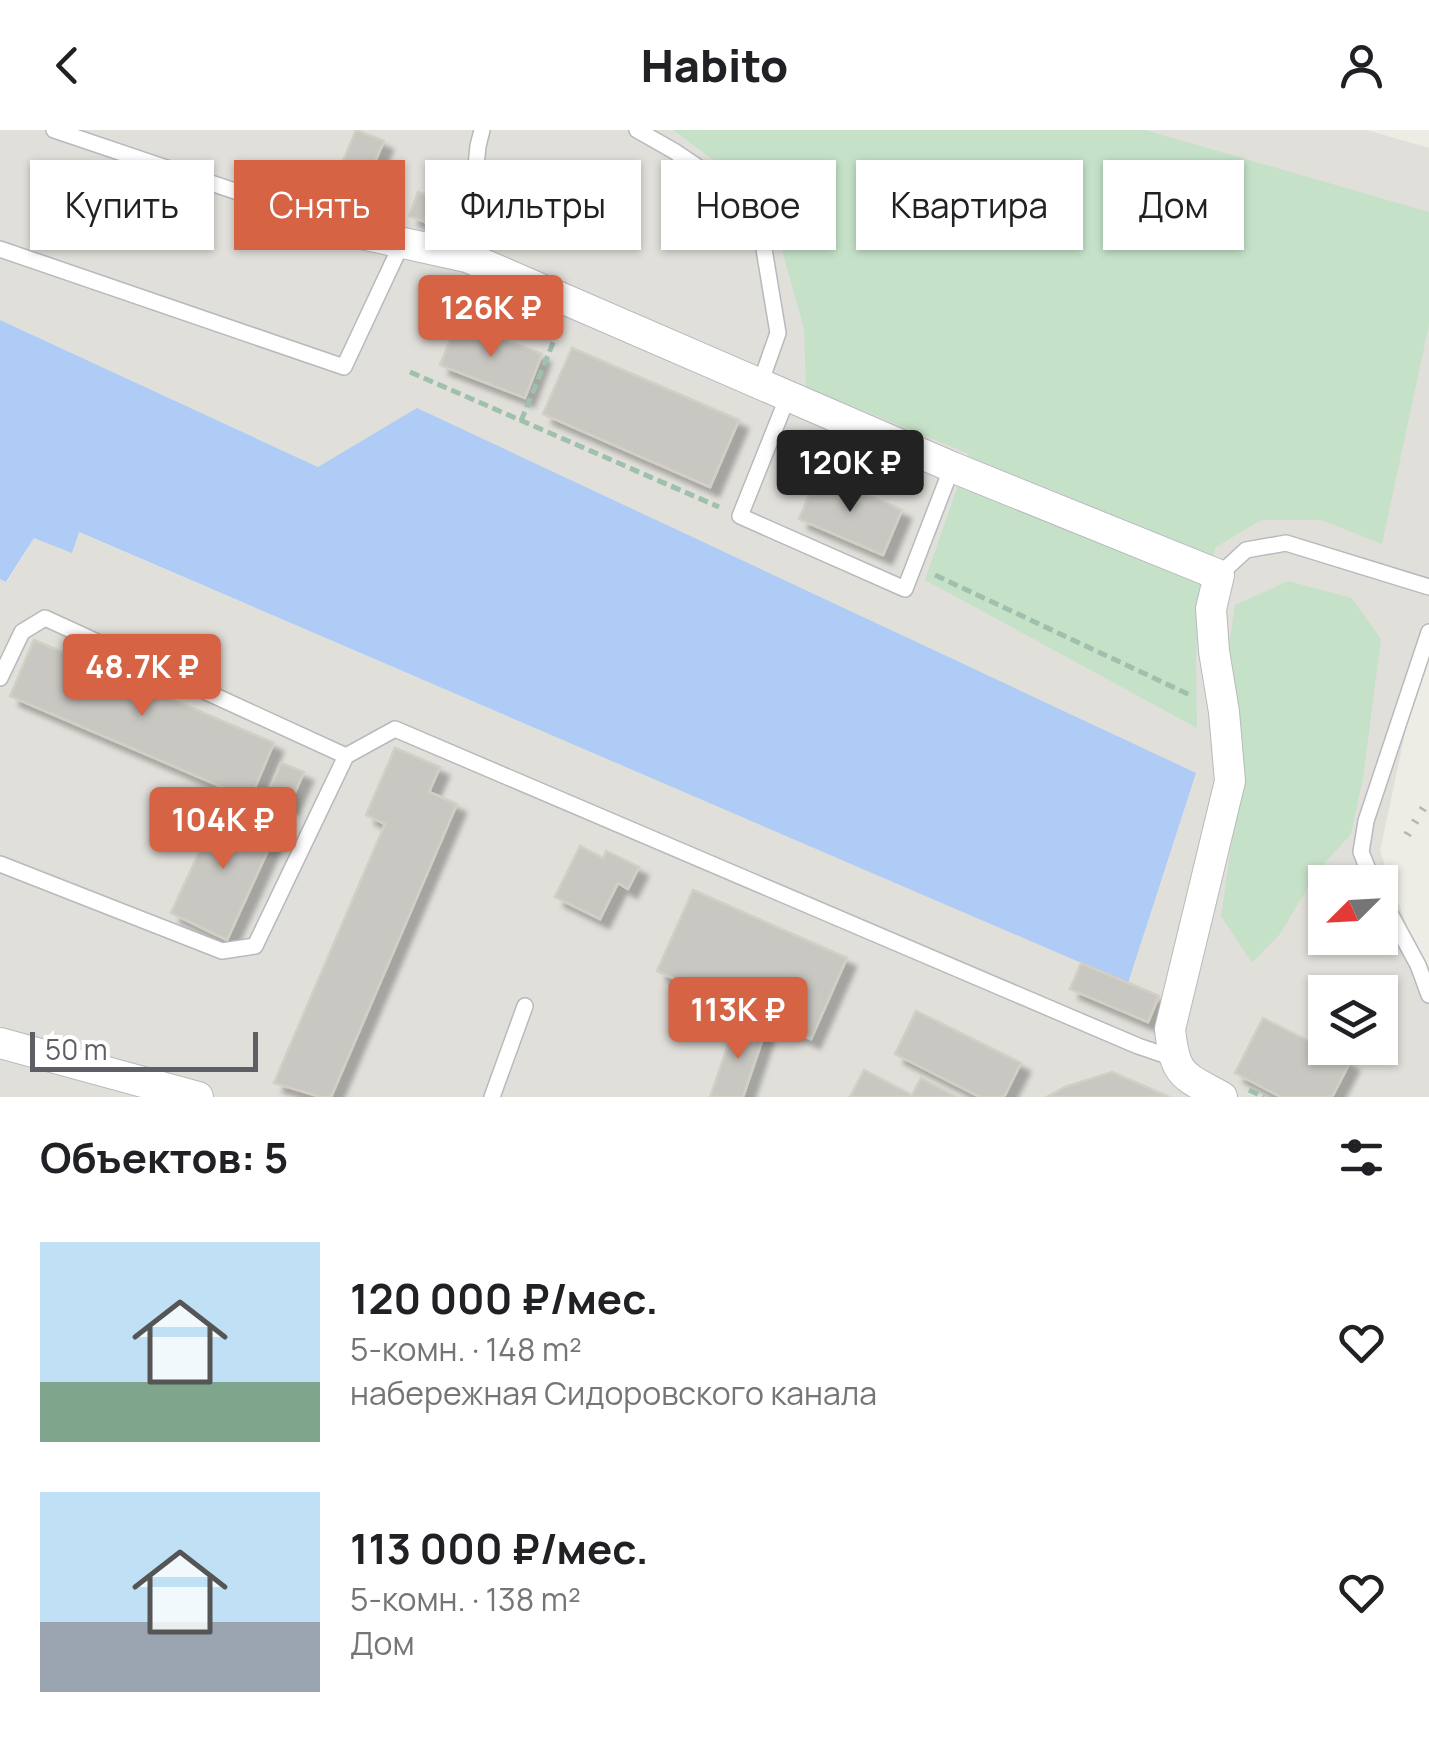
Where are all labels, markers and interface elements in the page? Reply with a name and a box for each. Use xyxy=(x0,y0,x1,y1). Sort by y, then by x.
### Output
text: Habito xyxy=(641,34,788,96)
icon: back xyxy=(40,38,95,93)
icon: person xyxy=(1334,38,1389,93)
chip: Купить xyxy=(30,160,214,250)
chip: Снять xyxy=(234,160,405,250)
chip: Фильтры xyxy=(425,160,641,250)
chip: Новое xyxy=(661,160,836,250)
chip: Квартира xyxy=(856,160,1083,250)
chip: Дом xyxy=(1103,160,1244,250)
pin: 126K ₽ xyxy=(410,275,572,360)
text: 126K ₽ xyxy=(440,285,542,329)
pin: 120K ₽ xyxy=(769,430,931,515)
text: 120K ₽ xyxy=(799,440,901,484)
pin: 48.7K ₽ xyxy=(50,634,234,719)
text: 48.7K ₽ xyxy=(85,644,199,688)
pin: 104K ₽ xyxy=(142,787,304,872)
text: 104K ₽ xyxy=(172,797,274,841)
north arrow xyxy=(1308,865,1398,955)
map controls xyxy=(1308,865,1398,1065)
button: layers xyxy=(1308,975,1398,1065)
pin: 113K ₽ xyxy=(657,977,819,1062)
text: 113K ₽ xyxy=(690,987,786,1031)
scale bar xyxy=(30,1027,258,1071)
text: 50 m xyxy=(45,1030,108,1068)
text: Объектов: 5 xyxy=(40,1128,288,1186)
icon: filters xyxy=(1334,1130,1389,1185)
text: 120 000 ₽/мес. xyxy=(350,1269,658,1327)
icon: home xyxy=(120,1282,240,1402)
icon: heart xyxy=(1334,1315,1389,1370)
text: 5-комн. · 148 m² xyxy=(350,1327,582,1371)
text: набережная Сидоровского канала xyxy=(350,1371,877,1415)
text: 113 000 ₽/мес. xyxy=(350,1519,648,1577)
icon: home xyxy=(120,1532,240,1652)
icon: heart xyxy=(1334,1565,1389,1620)
text: 5-комн. · 138 m² xyxy=(350,1577,581,1621)
text: Дом xyxy=(350,1621,415,1665)

